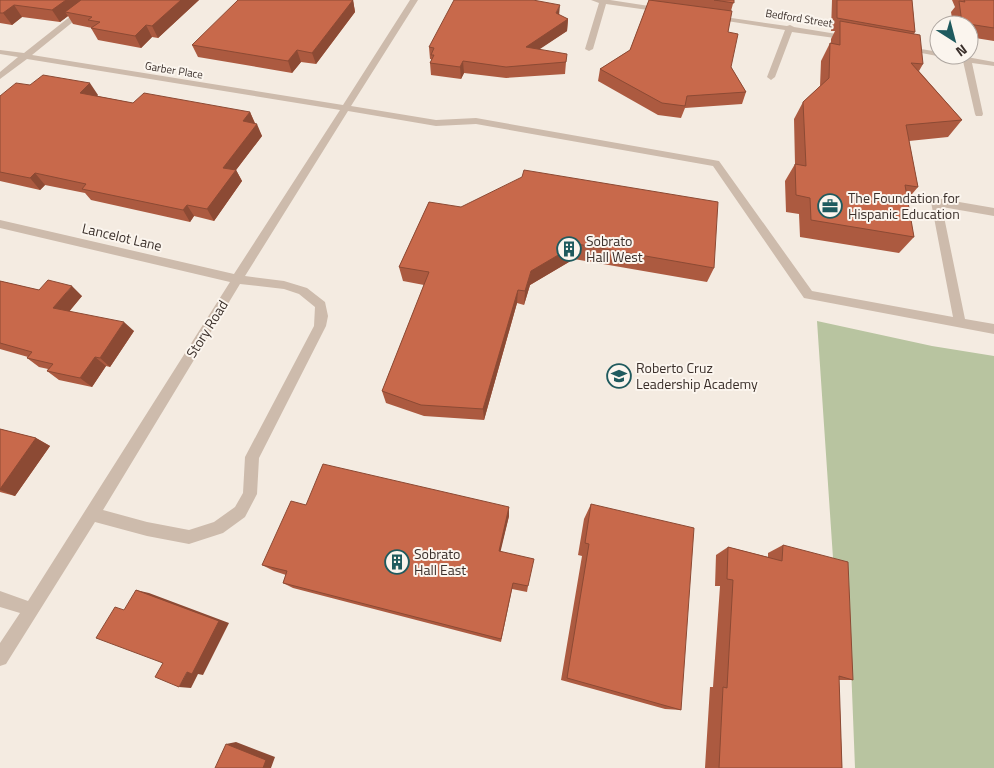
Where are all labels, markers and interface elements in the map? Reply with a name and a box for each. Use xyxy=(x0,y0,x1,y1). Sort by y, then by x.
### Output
street label: Bedford Street xyxy=(764,5,834,31)
north arrow xyxy=(929,15,979,65)
text: N xyxy=(952,40,972,62)
street label: Garber Place xyxy=(144,58,205,83)
place label: The Foundation for Hispanic Education xyxy=(848,187,960,224)
office icon: The Foundation for Hispanic Education xyxy=(817,193,843,219)
street label: Lancelot Lane xyxy=(80,217,164,256)
place label: Sobrato Hall West xyxy=(586,230,643,267)
building icon: Sobrato Hall West xyxy=(556,236,582,262)
street label: Story Road xyxy=(181,296,233,362)
place label: Roberto Cruz Leadership Academy xyxy=(636,357,758,394)
school or university icon: Roberto Cruz Leadership Academy xyxy=(606,363,632,389)
place label: Sobrato Hall East xyxy=(414,543,466,580)
building icon: Sobrato Hall East xyxy=(384,549,410,575)

